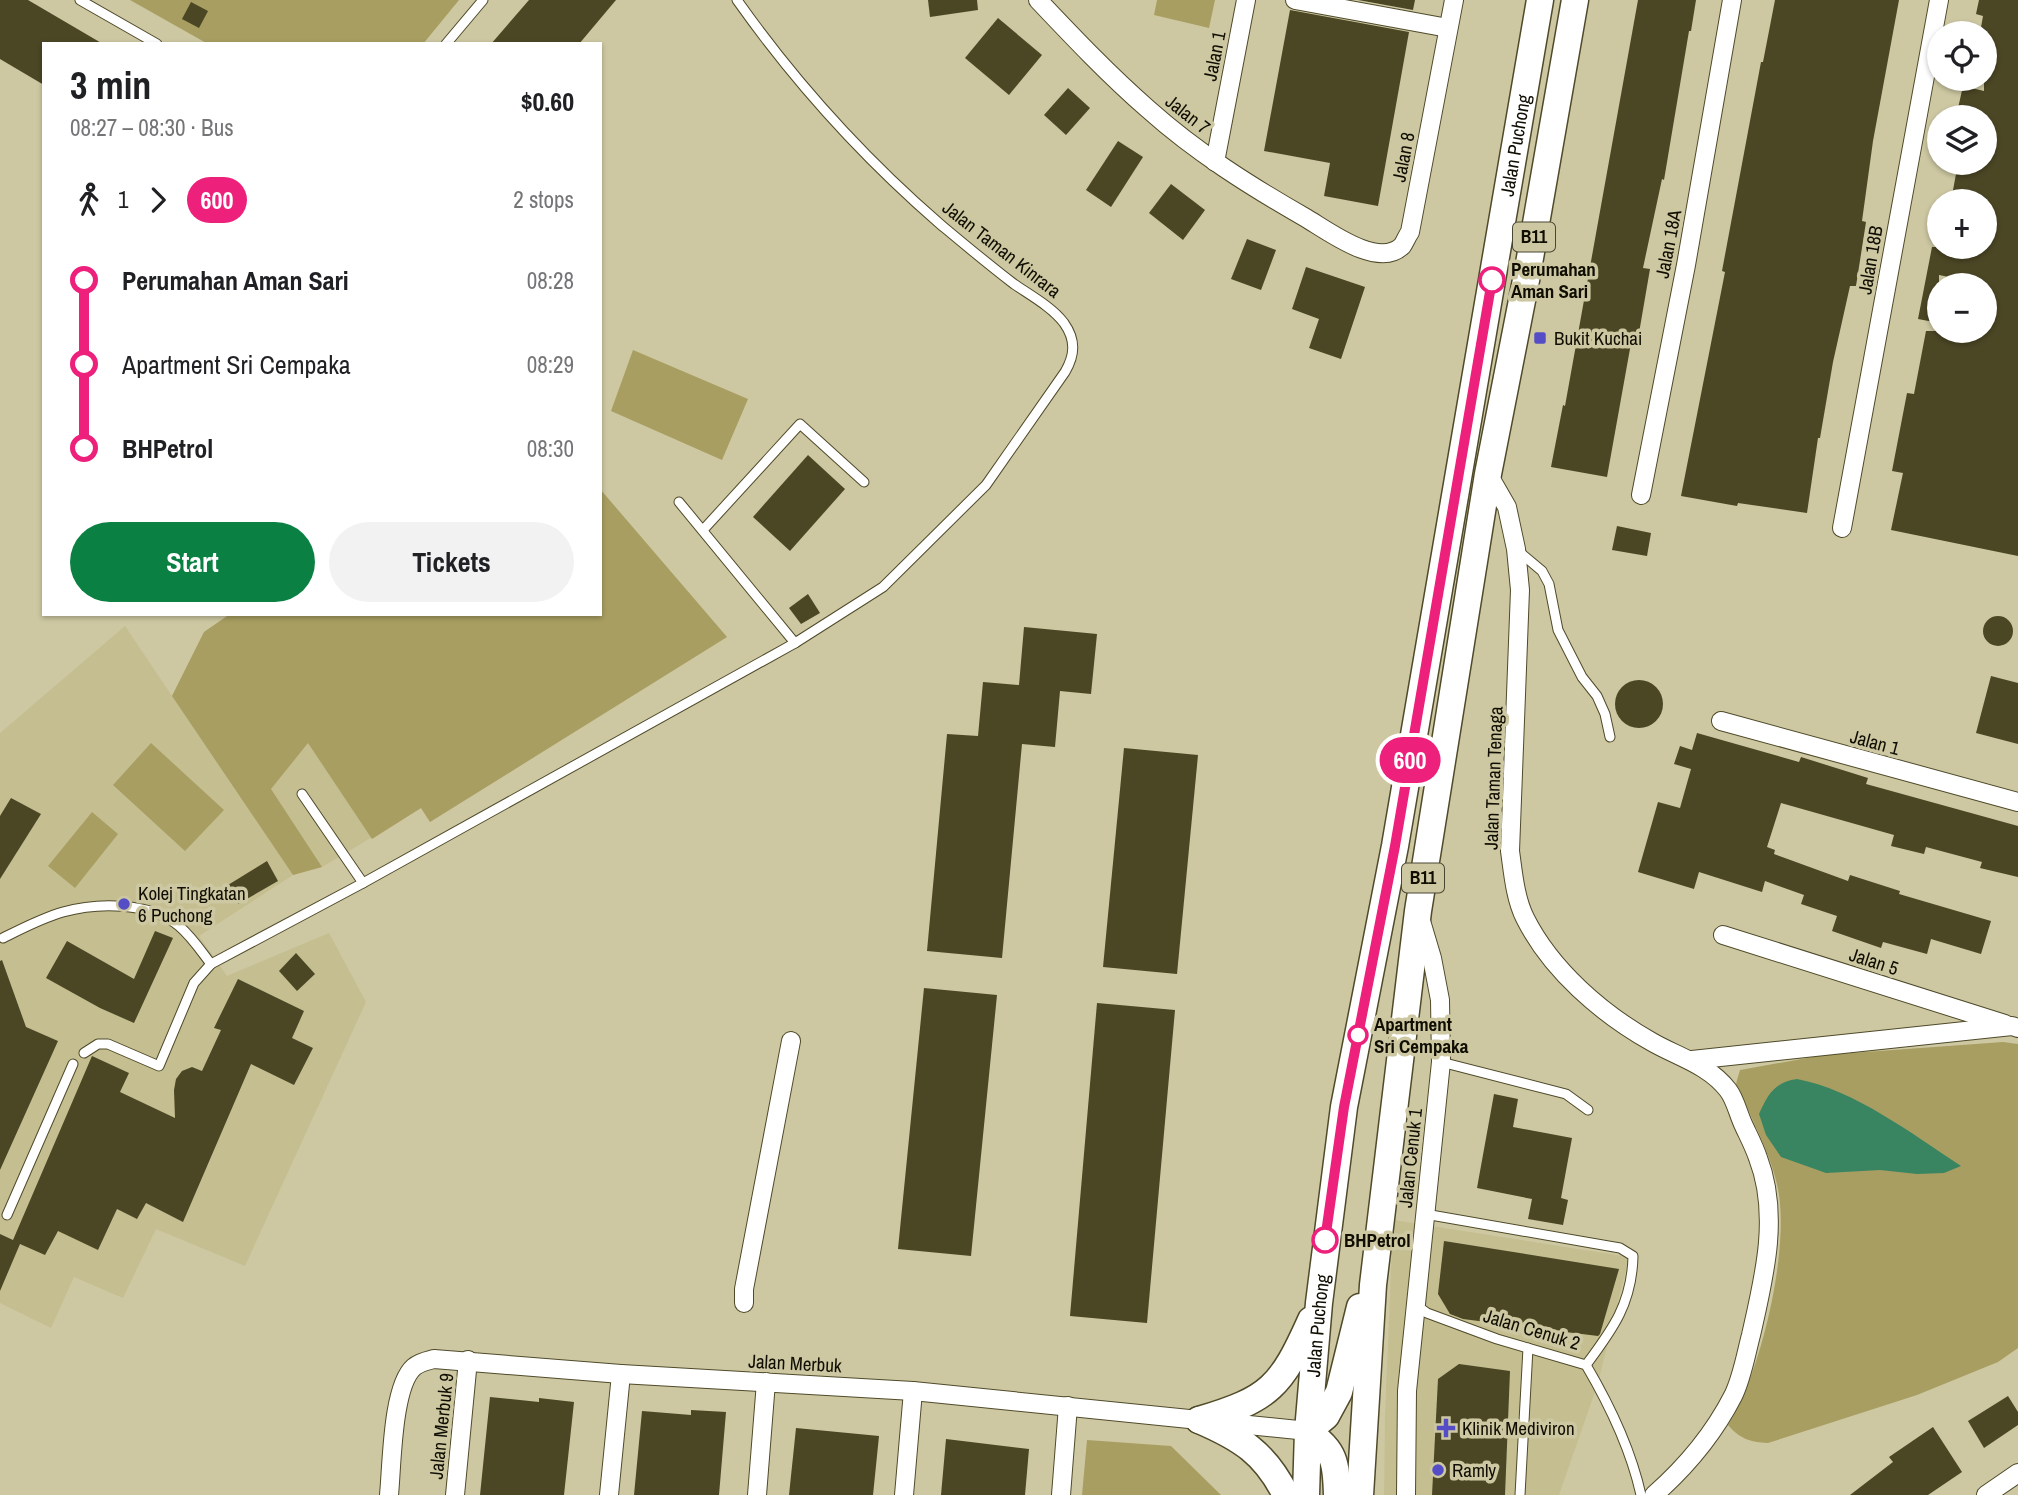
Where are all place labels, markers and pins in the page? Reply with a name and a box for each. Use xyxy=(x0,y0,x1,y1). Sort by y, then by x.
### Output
place label: Perumahan Aman Sari xyxy=(1511,256,1596,304)
marker: Perumahan Aman Sari xyxy=(1479,267,1505,293)
place label: Bukit Kuchai xyxy=(1554,325,1642,351)
marker: Bukit Kuchai xyxy=(1532,330,1548,346)
place label: Kolej Tingkatan 6 Puchong xyxy=(138,880,246,928)
marker: Kolej Tingkatan 6 Puchong xyxy=(116,896,132,912)
place label: Apartment Sri Cempaka xyxy=(1374,1011,1469,1059)
marker: Apartment Sri Cempaka xyxy=(1348,1025,1368,1045)
marker: BHPetrol xyxy=(1312,1227,1338,1253)
place label: BHPetrol xyxy=(1344,1227,1411,1253)
place label: Klinik Mediviron xyxy=(1462,1415,1575,1441)
marker: Klinik Mediviron xyxy=(1436,1418,1456,1438)
place label: Ramly xyxy=(1452,1457,1496,1483)
marker: Ramly xyxy=(1430,1462,1446,1478)

